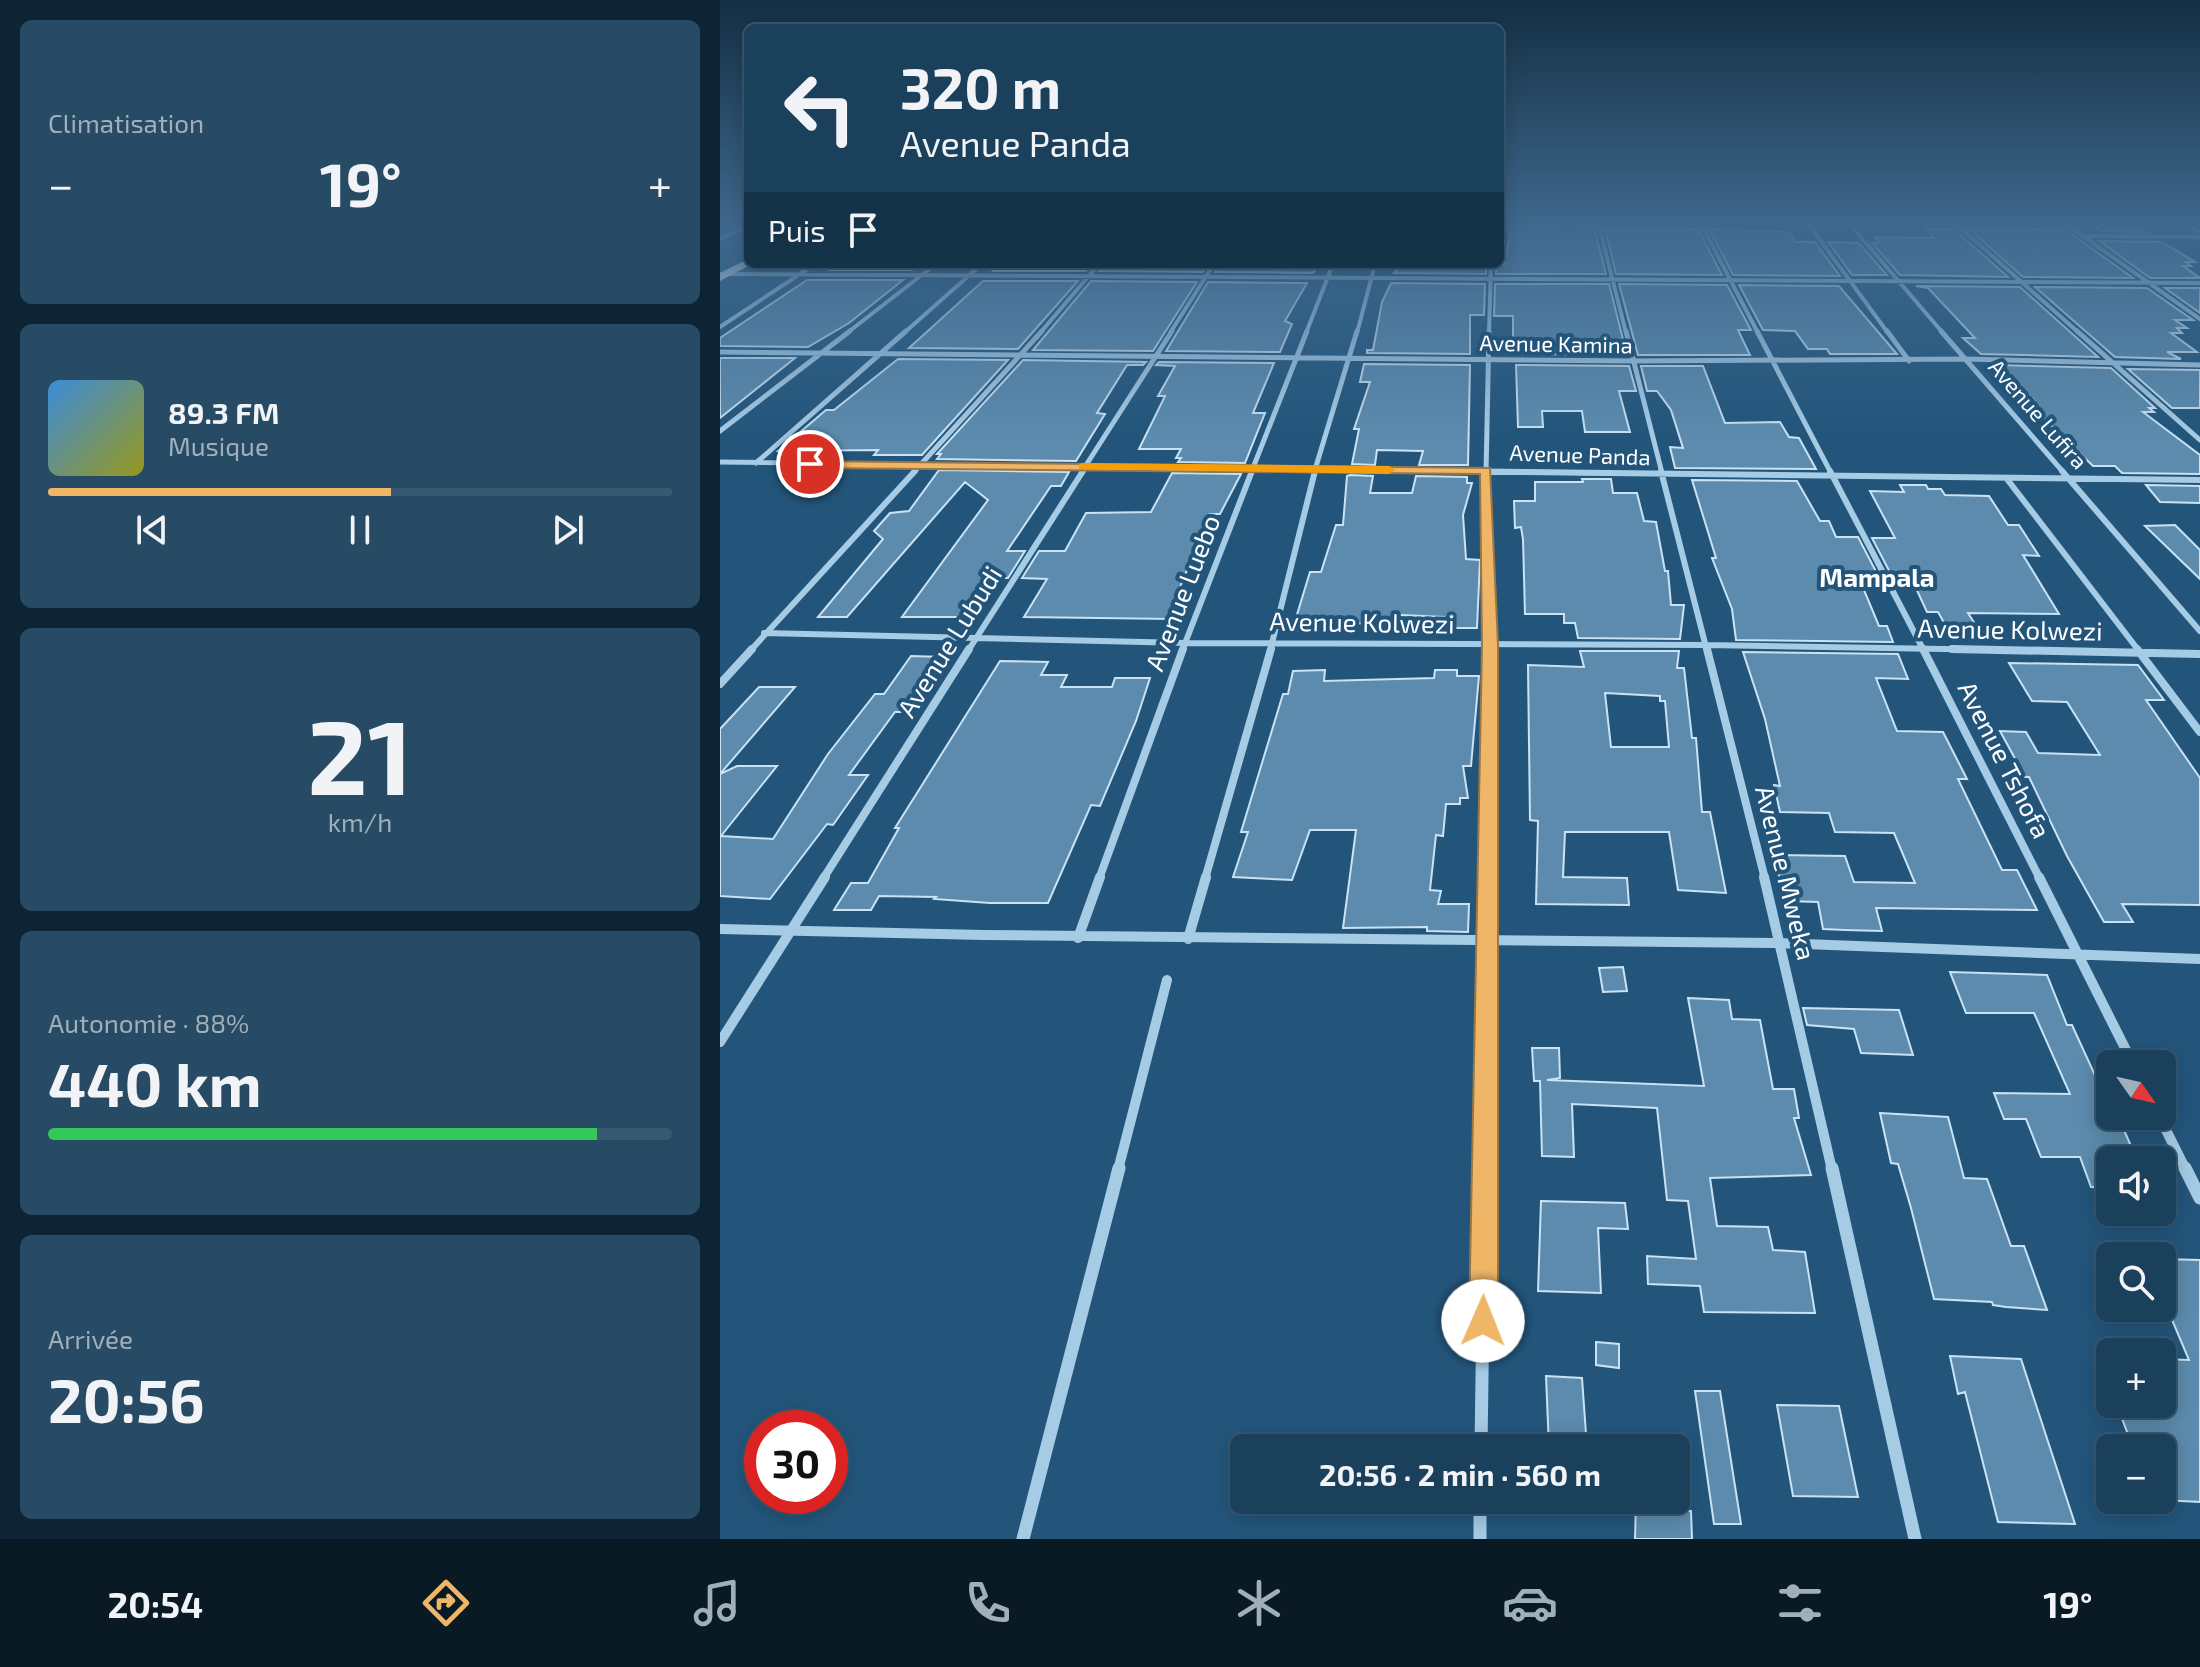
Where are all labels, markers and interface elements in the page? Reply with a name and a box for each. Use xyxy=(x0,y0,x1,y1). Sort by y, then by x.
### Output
text: 320 m xyxy=(900,53,1061,120)
icon: left xyxy=(768,56,872,160)
text: Climatisation xyxy=(48,107,204,138)
text: Avenue Panda xyxy=(900,121,1131,164)
text: 19° xyxy=(320,147,402,219)
text: − xyxy=(48,157,74,210)
text: + xyxy=(648,157,672,210)
icon: arrive xyxy=(841,208,885,252)
text: Puis xyxy=(768,212,825,248)
street label: Avenue Kamina xyxy=(1479,329,1633,357)
street label: Avenue Lufira xyxy=(1984,353,2093,473)
text: 89.3 FM xyxy=(168,394,279,430)
text: Musique xyxy=(168,430,269,461)
pin xyxy=(776,430,844,498)
street label: Avenue Panda xyxy=(1509,439,1651,469)
icon: arrive xyxy=(788,442,832,486)
icon: previous xyxy=(130,508,174,552)
icon: pause xyxy=(338,508,382,552)
icon: next xyxy=(546,508,590,552)
street label: Avenue Luebo xyxy=(1138,510,1226,675)
street label: Avenue Lubudi xyxy=(890,560,1007,722)
district label: Mampala xyxy=(1819,561,1935,592)
street label: Avenue Kolwezi xyxy=(1269,604,1455,639)
street label: Avenue Kolwezi xyxy=(1917,611,2103,646)
street label: Avenue Tshofa xyxy=(1952,676,2058,843)
text: 21 xyxy=(307,691,413,816)
street label: Avenue Mweka xyxy=(1750,782,1823,963)
text: km/h xyxy=(328,806,392,837)
text: Autonomie · 88% xyxy=(48,1007,249,1038)
text: 440 km xyxy=(48,1047,262,1119)
north arrow xyxy=(2096,1050,2176,1130)
map controls xyxy=(2096,1050,2176,1514)
button: sound xyxy=(2096,1146,2176,1226)
button: search xyxy=(2096,1242,2176,1322)
position arrow xyxy=(1441,1279,1525,1363)
text: Arrivée xyxy=(48,1323,133,1354)
button: + xyxy=(2096,1338,2176,1418)
text: 20:56 xyxy=(48,1363,205,1435)
speed limit sign: 30 xyxy=(744,1410,848,1514)
button: − xyxy=(2096,1434,2176,1514)
text: 20:56 · 2 min · 560 m xyxy=(1319,1456,1601,1492)
icon: directions xyxy=(418,1575,474,1631)
icon: music xyxy=(689,1575,745,1631)
icon: phone xyxy=(960,1575,1016,1631)
icon: climate xyxy=(1231,1575,1287,1631)
icon: car xyxy=(1502,1575,1558,1631)
icon: filters xyxy=(1772,1575,1828,1631)
text: 20:54 xyxy=(107,1582,203,1625)
text: 19° xyxy=(2043,1582,2092,1625)

